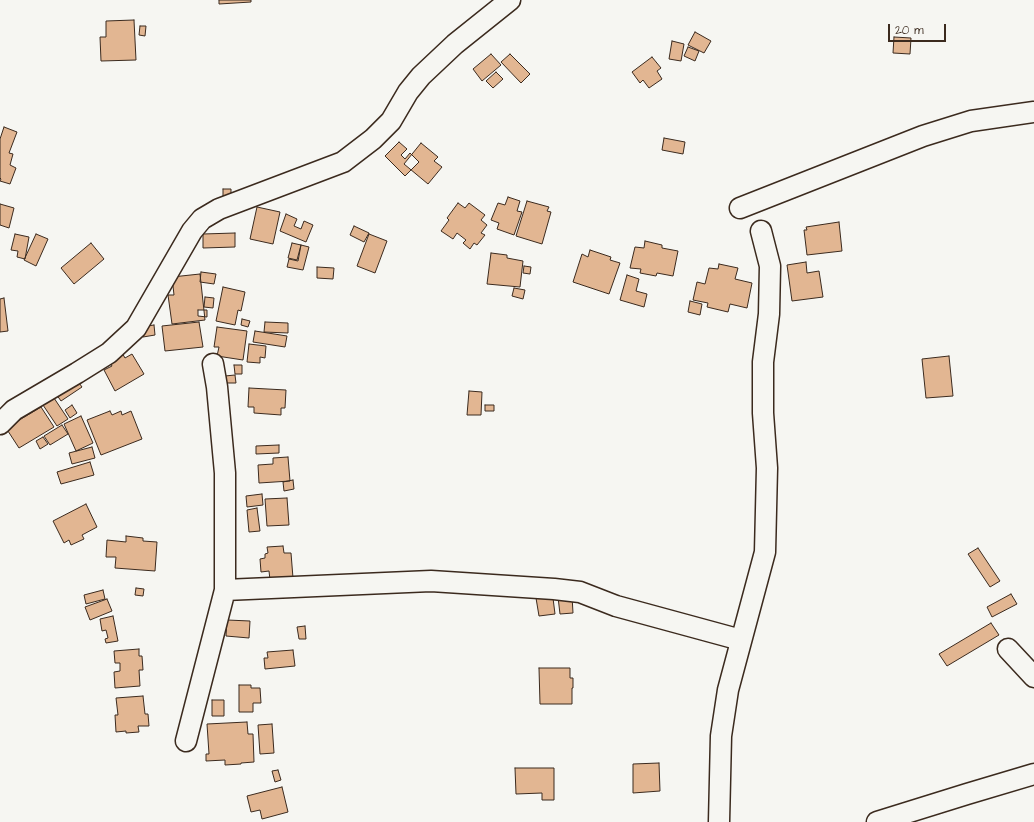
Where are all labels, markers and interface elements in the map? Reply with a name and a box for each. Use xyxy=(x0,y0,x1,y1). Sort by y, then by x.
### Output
scale bar xyxy=(890,16,948,42)
text: 20 m xyxy=(895,22,924,39)

